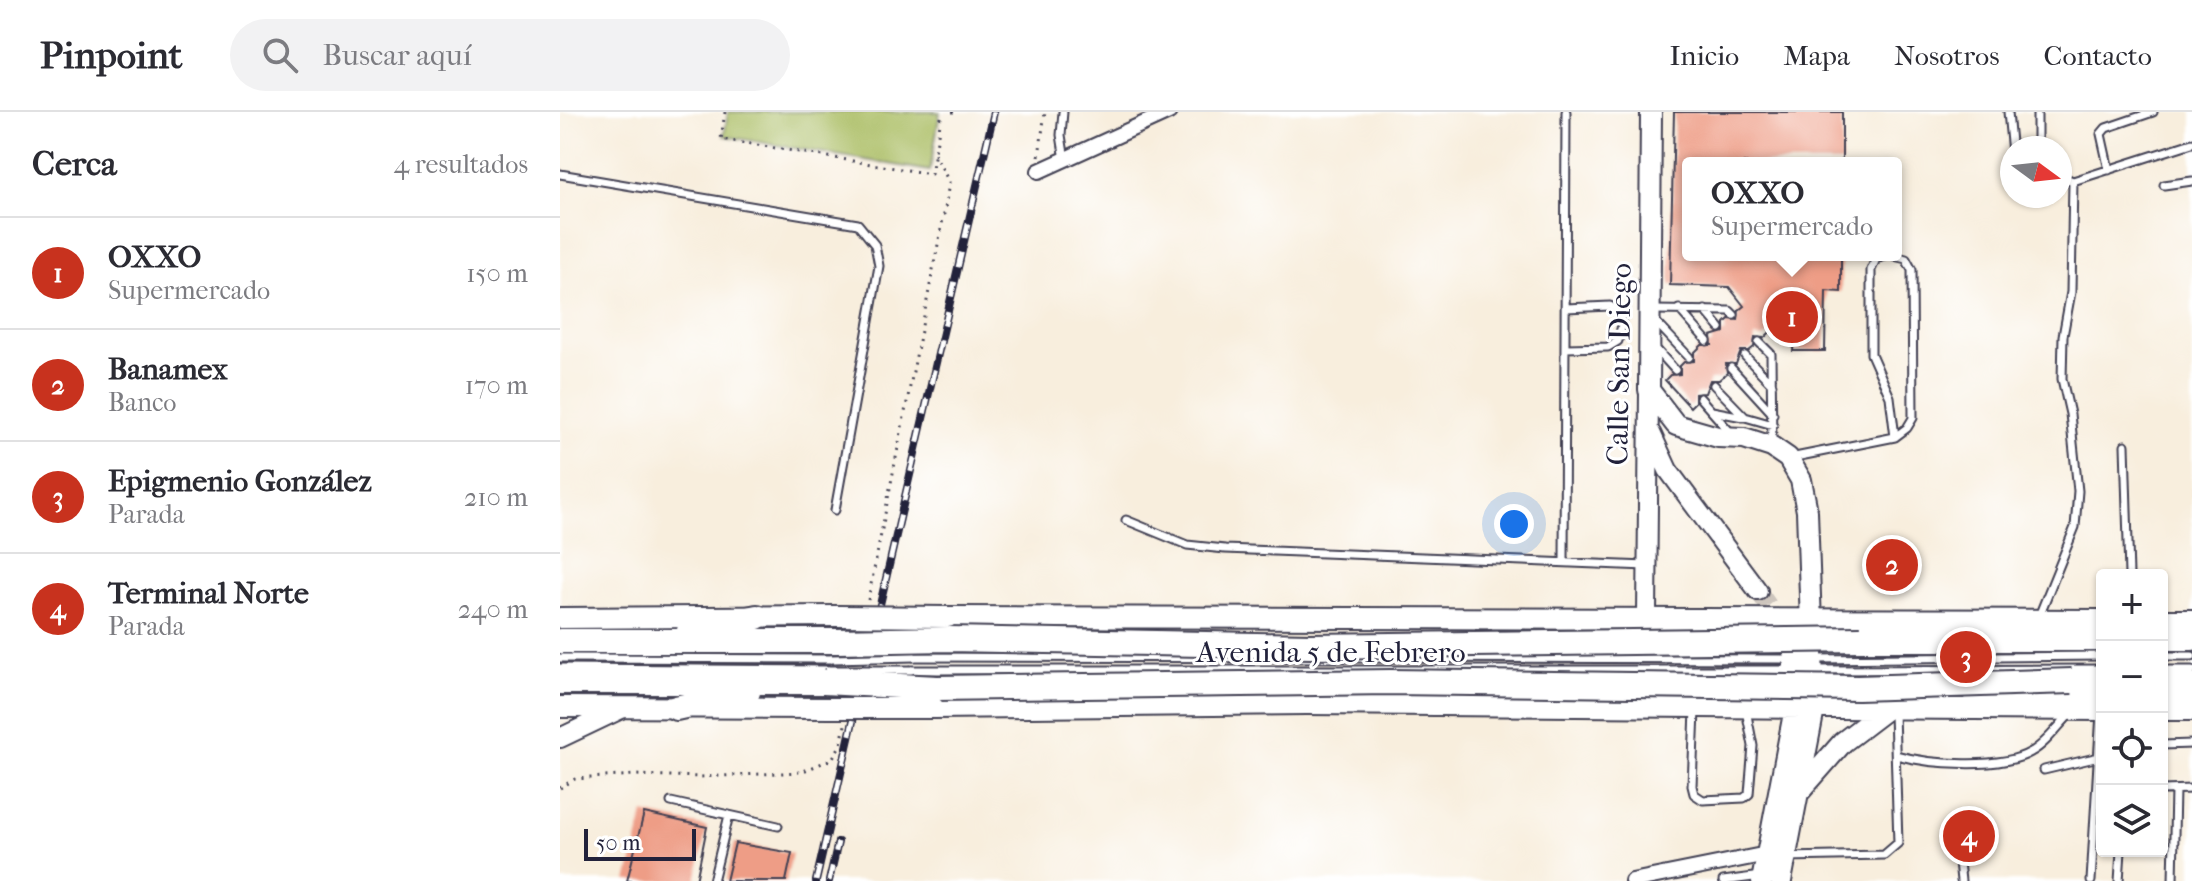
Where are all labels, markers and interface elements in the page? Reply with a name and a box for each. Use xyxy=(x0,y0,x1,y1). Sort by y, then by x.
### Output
search box xyxy=(230,19,790,91)
text: Pinpoint xyxy=(40,33,182,78)
icon: search xyxy=(258,33,302,77)
text: Buscar aquí xyxy=(322,38,472,73)
text: Inicio xyxy=(1669,39,1739,72)
text: Mapa xyxy=(1783,39,1850,72)
text: Nosotros xyxy=(1894,39,2000,72)
text: Contacto xyxy=(2044,39,2152,72)
north arrow xyxy=(2000,136,2072,208)
text: Cerca xyxy=(32,144,117,184)
text: 4 resultados xyxy=(394,149,528,180)
popup xyxy=(1682,157,1902,261)
text: OXXO xyxy=(1711,176,1804,211)
text: Supermercado xyxy=(1711,211,1873,242)
text: OXXO xyxy=(108,240,201,275)
text: 1 xyxy=(53,258,63,289)
text: 150 m xyxy=(466,258,528,289)
street label: Calle San Diego xyxy=(1600,262,1639,466)
text: Supermercado xyxy=(108,275,270,306)
pin: 1 xyxy=(1766,287,1818,347)
text: Banamex xyxy=(108,352,228,387)
text: 2 xyxy=(51,370,65,401)
text: 170 m xyxy=(465,370,528,401)
text: Banco xyxy=(108,387,177,418)
text: Epigmenio González xyxy=(108,464,372,499)
text: 3 xyxy=(53,482,63,513)
text: 210 m xyxy=(464,482,528,513)
text: Parada xyxy=(108,499,185,530)
your location xyxy=(1494,504,1534,544)
pin: 2 xyxy=(1866,535,1918,595)
map controls xyxy=(2096,569,2168,857)
button: + xyxy=(2096,569,2168,641)
text: Terminal Norte xyxy=(108,576,309,611)
text: 4 xyxy=(50,594,66,625)
text: 240 m xyxy=(458,594,528,625)
text: Parada xyxy=(108,611,185,642)
pin: 3 xyxy=(1940,627,1992,687)
street label: Avenida 5 de Febrero xyxy=(1195,635,1466,670)
button: − xyxy=(2096,641,2168,713)
button: locate xyxy=(2096,713,2168,785)
button: layers xyxy=(2096,785,2168,857)
pin: 4 xyxy=(1943,806,1995,866)
scale bar xyxy=(584,825,696,861)
text: 50 m xyxy=(596,830,641,856)

